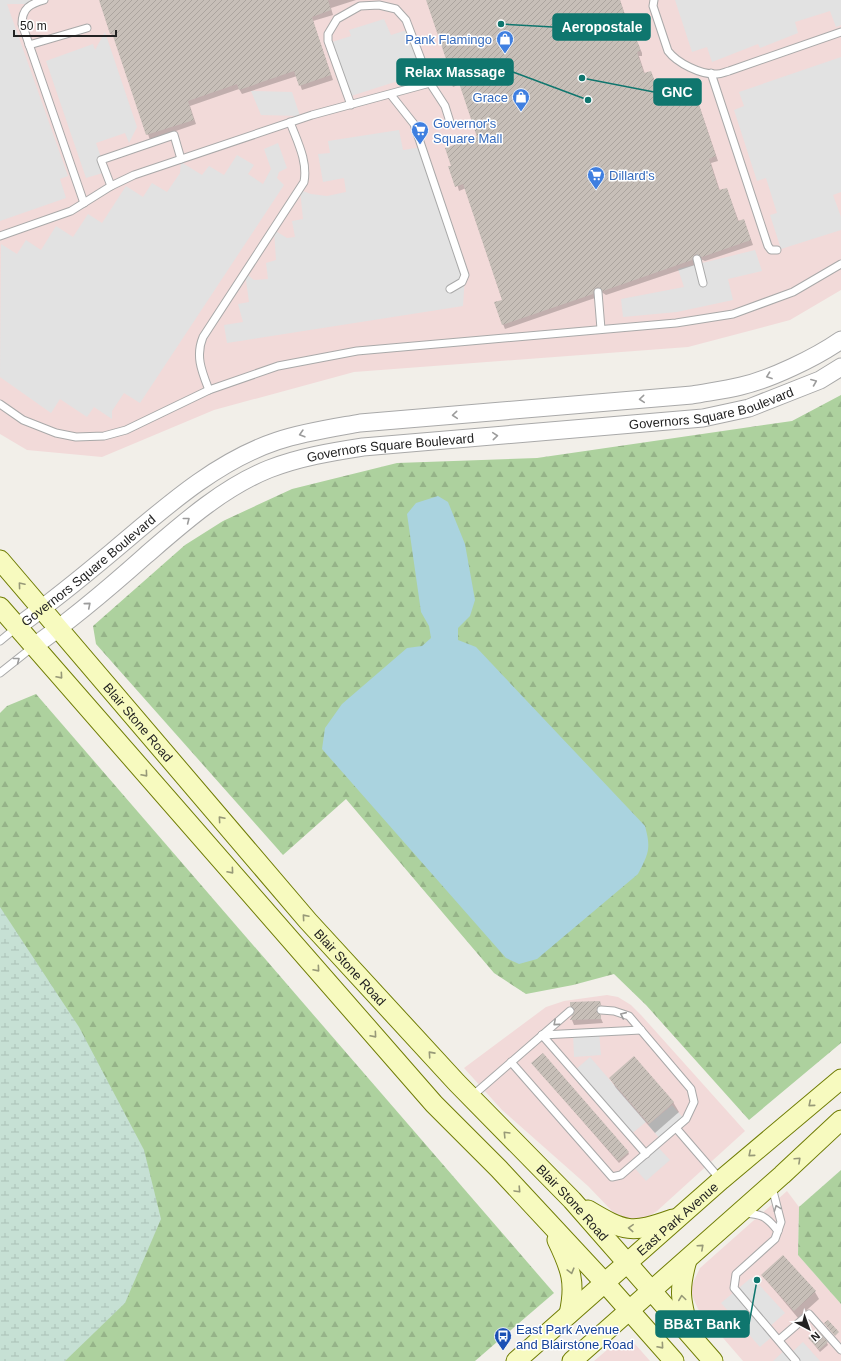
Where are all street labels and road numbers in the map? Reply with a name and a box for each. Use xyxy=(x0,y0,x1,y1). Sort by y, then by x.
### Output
street label: Governors Square Boulevard xyxy=(628,384,796,432)
street label: Governors Square Boulevard xyxy=(305,431,475,465)
street label: Governors Square Boulevard xyxy=(18,512,159,629)
street label: Blair Stone Road xyxy=(100,680,175,765)
street label: Blair Stone Road xyxy=(311,926,389,1009)
street label: Blair Stone Road xyxy=(533,1162,611,1244)
street label: East Park Avenue xyxy=(634,1179,721,1259)

